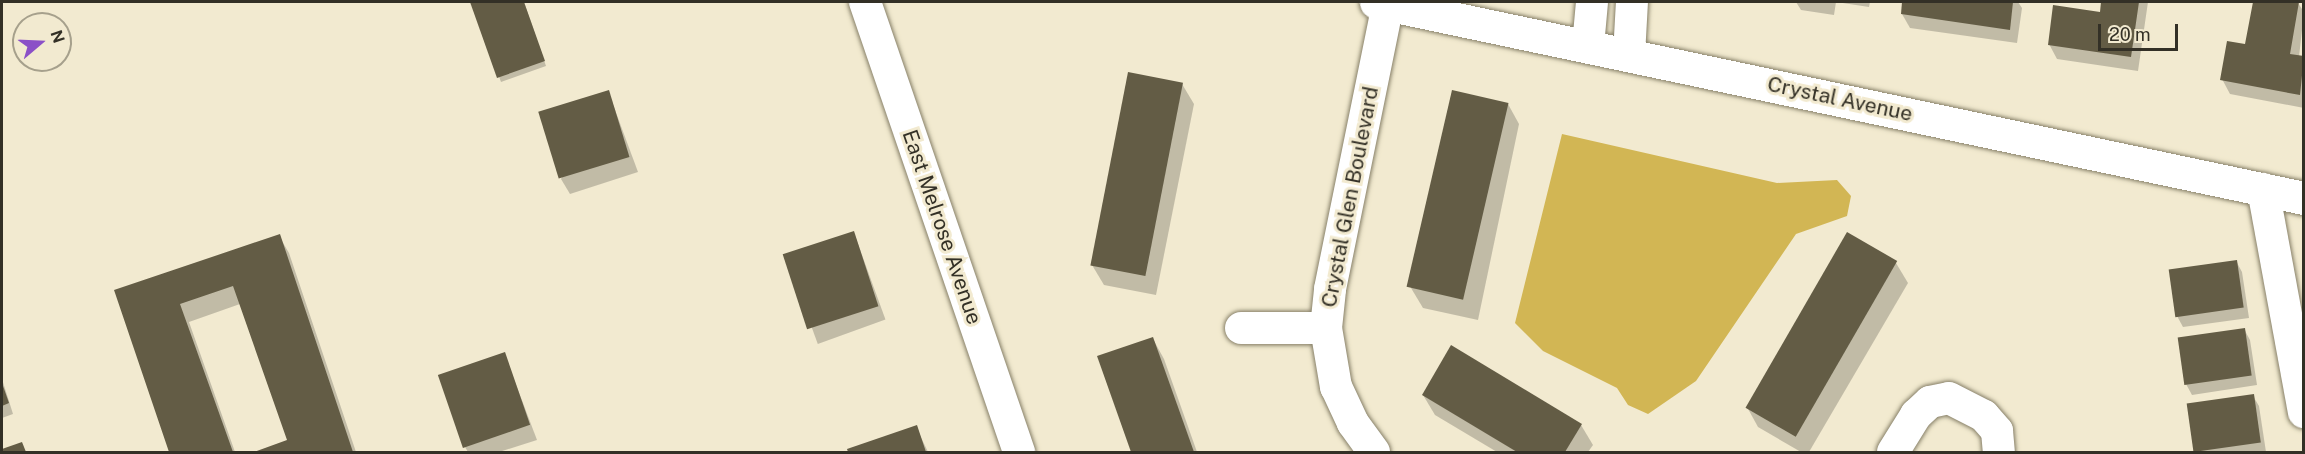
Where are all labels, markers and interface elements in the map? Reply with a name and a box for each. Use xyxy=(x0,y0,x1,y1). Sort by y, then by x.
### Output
north arrow xyxy=(12,12,72,72)
scale bar xyxy=(2101,12,2180,50)
text: 20 m xyxy=(2109,24,2151,45)
text: N xyxy=(47,28,69,46)
street label: Crystal Avenue xyxy=(1765,71,1915,127)
street label: Crystal Glen Boulevard xyxy=(1316,85,1384,309)
street label: East Melrose Avenue xyxy=(897,126,987,328)

